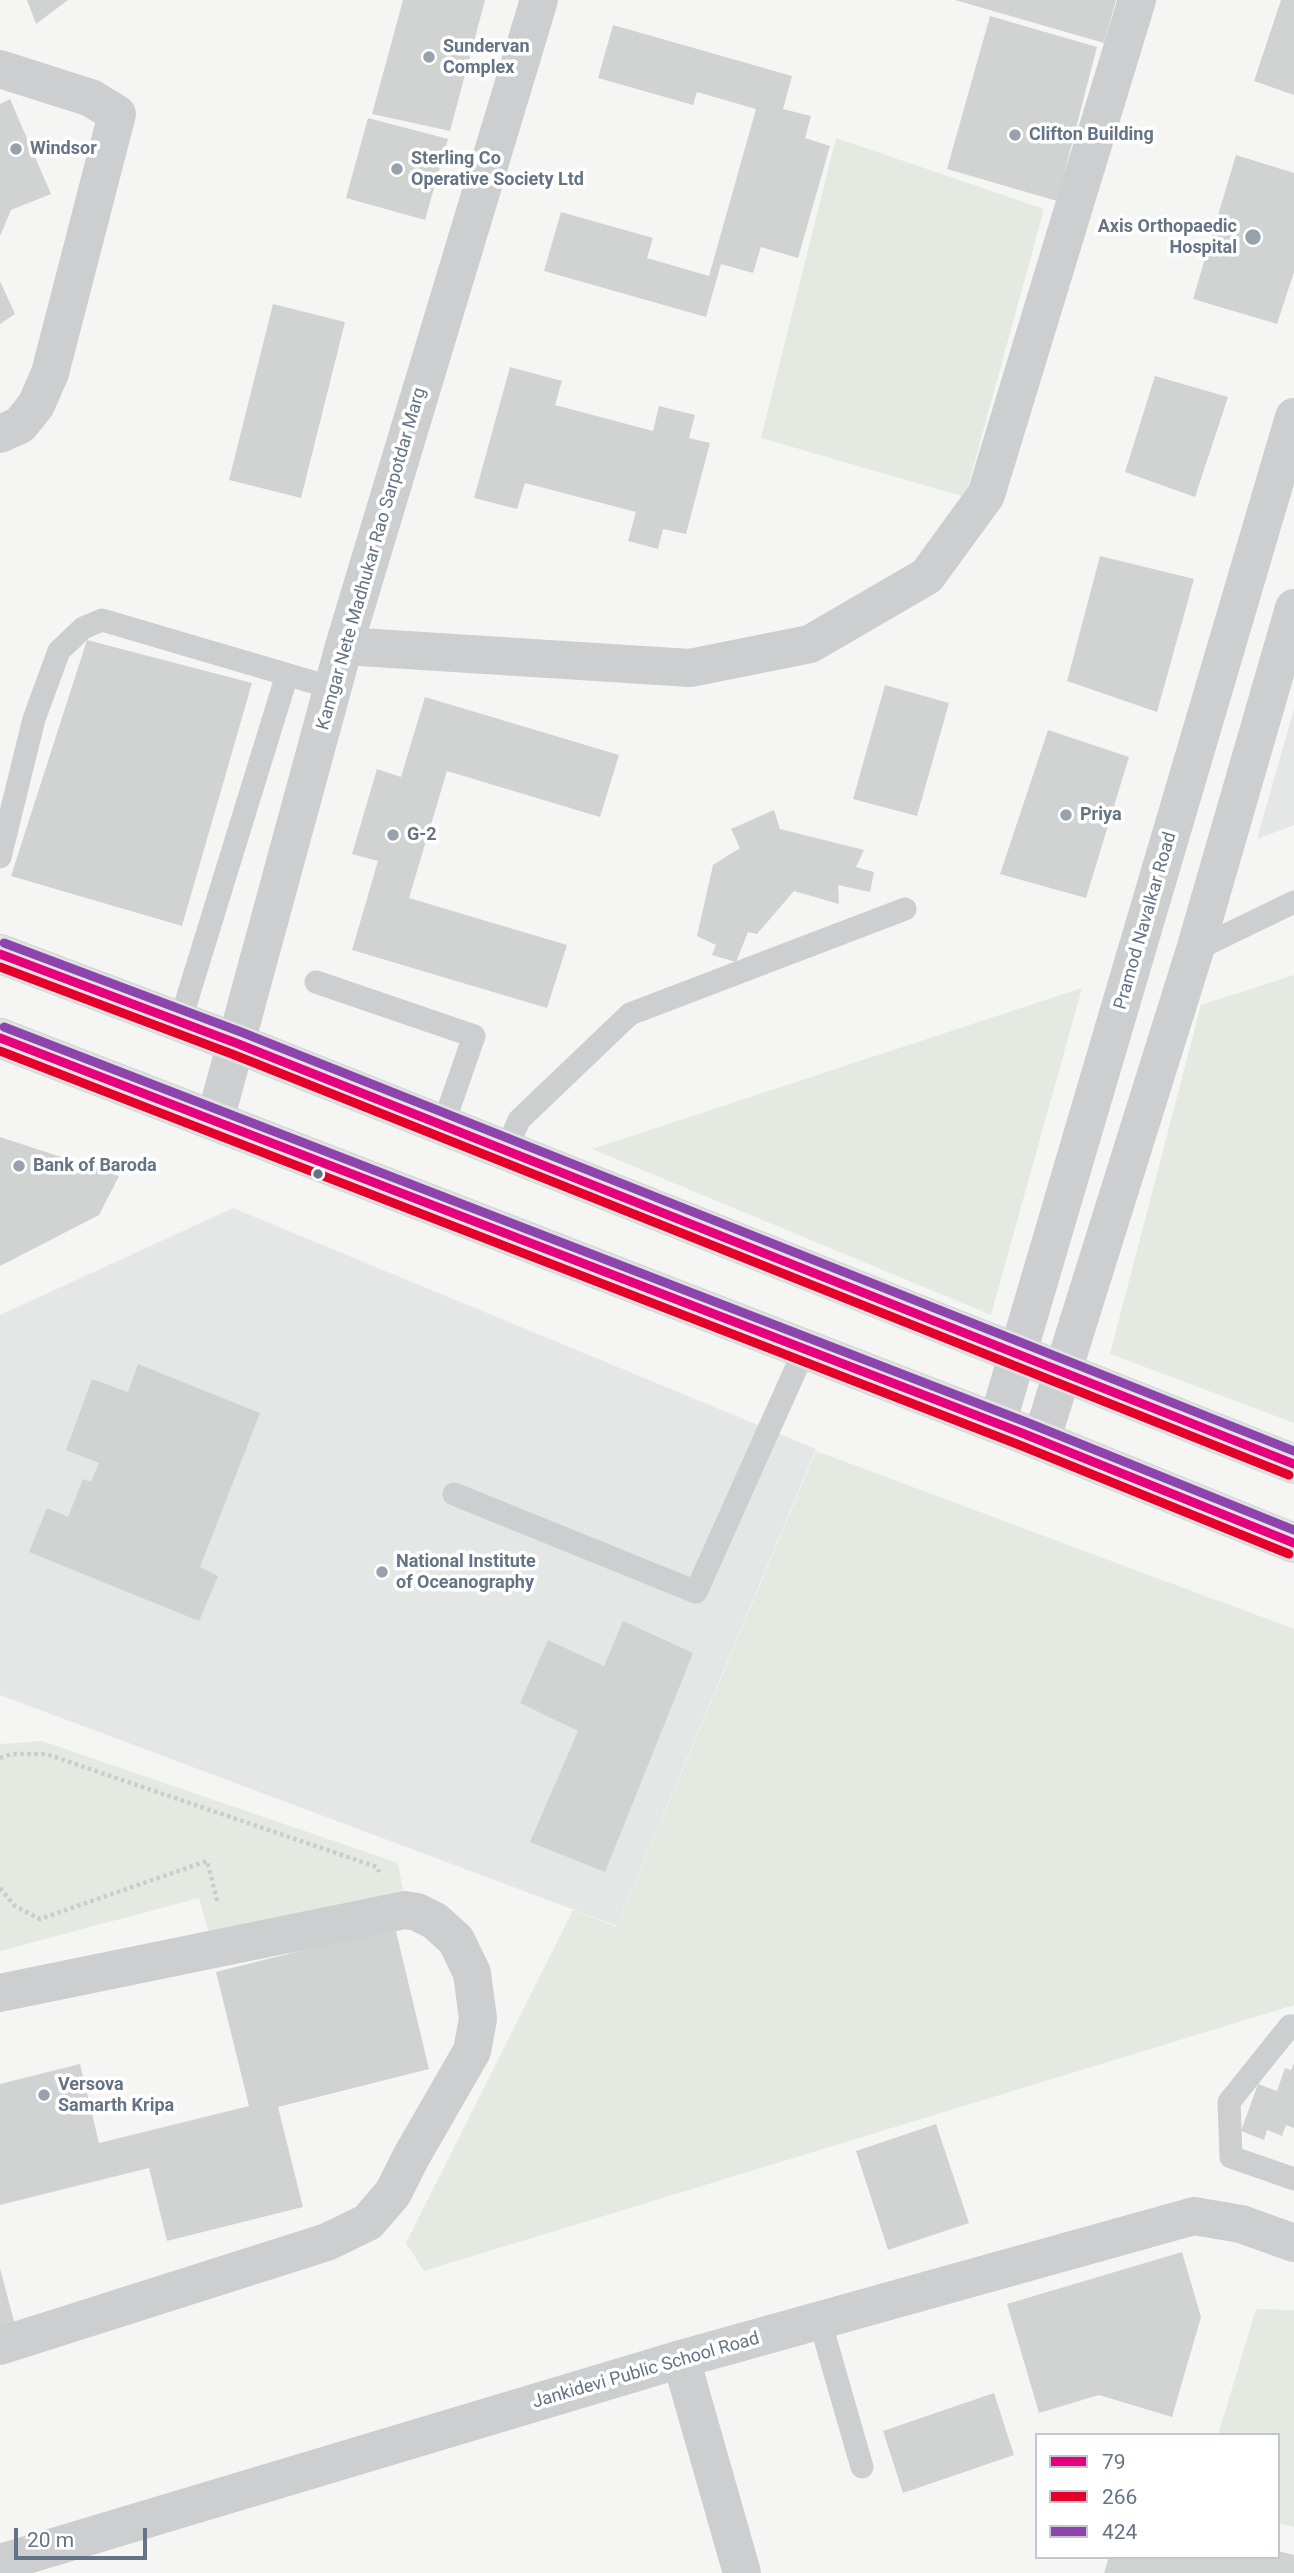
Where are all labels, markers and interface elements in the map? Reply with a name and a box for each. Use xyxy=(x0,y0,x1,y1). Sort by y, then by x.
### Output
place label: Sundervan Complex xyxy=(443,36,530,78)
marker: Sundervan Complex xyxy=(421,49,437,65)
place label: Clifton Building xyxy=(1029,124,1154,146)
marker: Clifton Building xyxy=(1007,127,1023,143)
place label: Windsor xyxy=(30,138,97,160)
marker: Windsor xyxy=(8,141,24,157)
place label: Sterling Co Operative Society Ltd xyxy=(411,148,584,190)
marker: Sterling Co Operative Society Ltd xyxy=(389,161,405,177)
place label: Axis Orthopaedic Hospital xyxy=(1098,216,1237,258)
marker: Axis Orthopaedic Hospital xyxy=(1243,227,1263,247)
street label: Kamgar Nete Madhukar Rao Sarpotdar Marg xyxy=(313,385,431,733)
place label: Priya xyxy=(1080,804,1122,826)
marker: Priya xyxy=(1058,807,1074,823)
place label: G-2 xyxy=(407,824,437,846)
marker: G-2 xyxy=(385,827,401,843)
street label: Pramod Navalkar Road xyxy=(1110,830,1182,1012)
place label: Bank of Baroda xyxy=(33,1155,157,1177)
marker: Bank of Baroda xyxy=(11,1158,27,1174)
unlabelled marker xyxy=(311,1167,325,1181)
place label: National Institute of Oceanography xyxy=(396,1551,536,1594)
marker: National Institute of Oceanography xyxy=(374,1564,390,1580)
place label: Versova Samarth Kripa xyxy=(58,2074,174,2116)
marker: Versova Samarth Kripa xyxy=(36,2087,52,2103)
street label: Jankidevi Public School Road xyxy=(530,2328,762,2414)
legend xyxy=(1035,2433,1280,2559)
text: 79 xyxy=(1102,2450,1126,2474)
text: 266 xyxy=(1102,2485,1137,2509)
scale bar xyxy=(18,2514,150,2558)
text: 424 xyxy=(1102,2520,1137,2544)
text: 20 m xyxy=(27,2528,74,2552)

